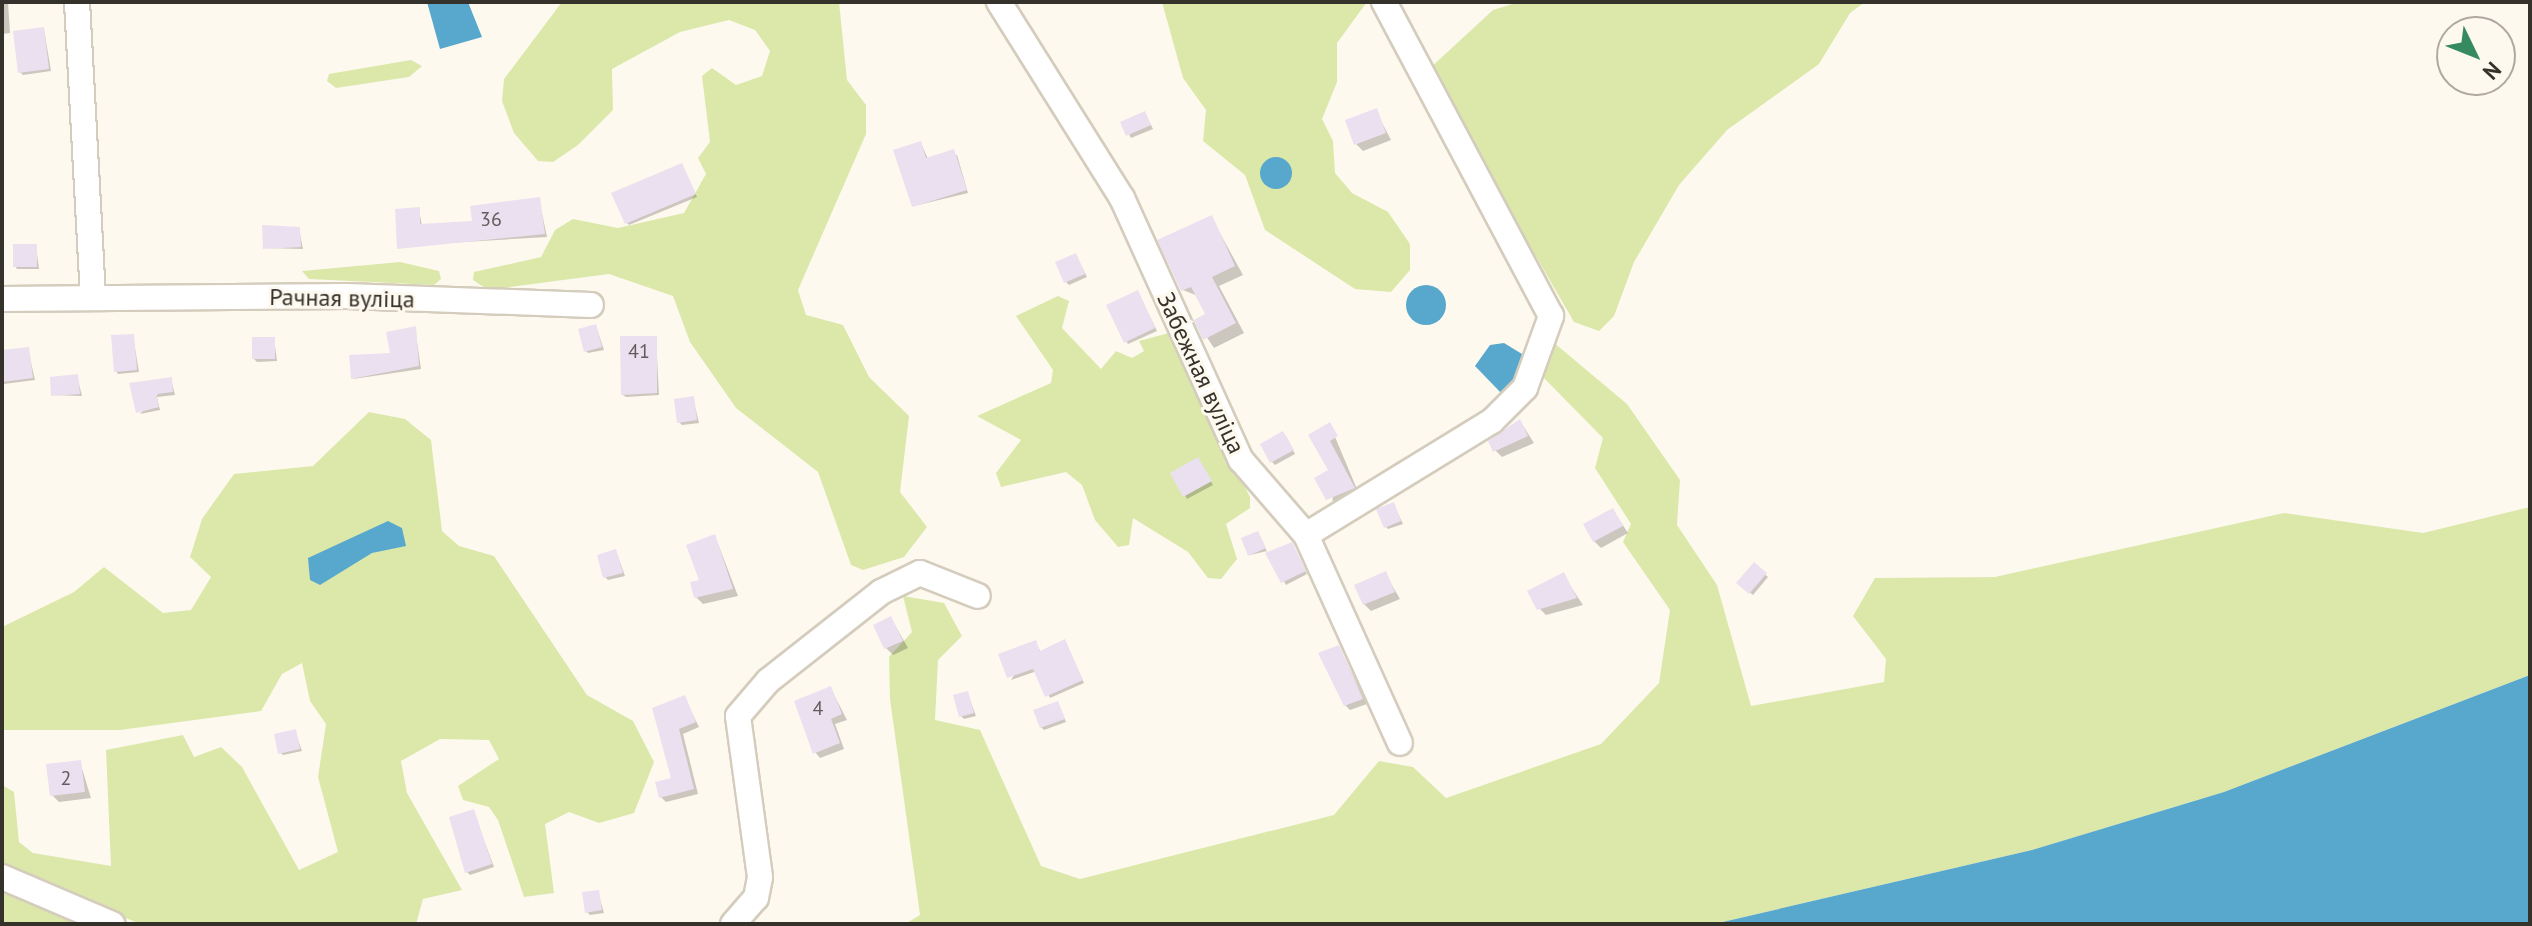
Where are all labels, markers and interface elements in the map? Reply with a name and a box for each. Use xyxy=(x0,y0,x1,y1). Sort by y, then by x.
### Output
north arrow xyxy=(2436,16,2516,96)
text: N xyxy=(2477,56,2507,86)
house number: 36 xyxy=(480,207,502,231)
street label: Рачная вуліца xyxy=(269,282,415,314)
street label: Забежная вуліца xyxy=(1151,288,1251,458)
house number: 41 xyxy=(628,339,650,363)
house number: 4 xyxy=(813,696,823,720)
house number: 2 xyxy=(61,766,71,790)

